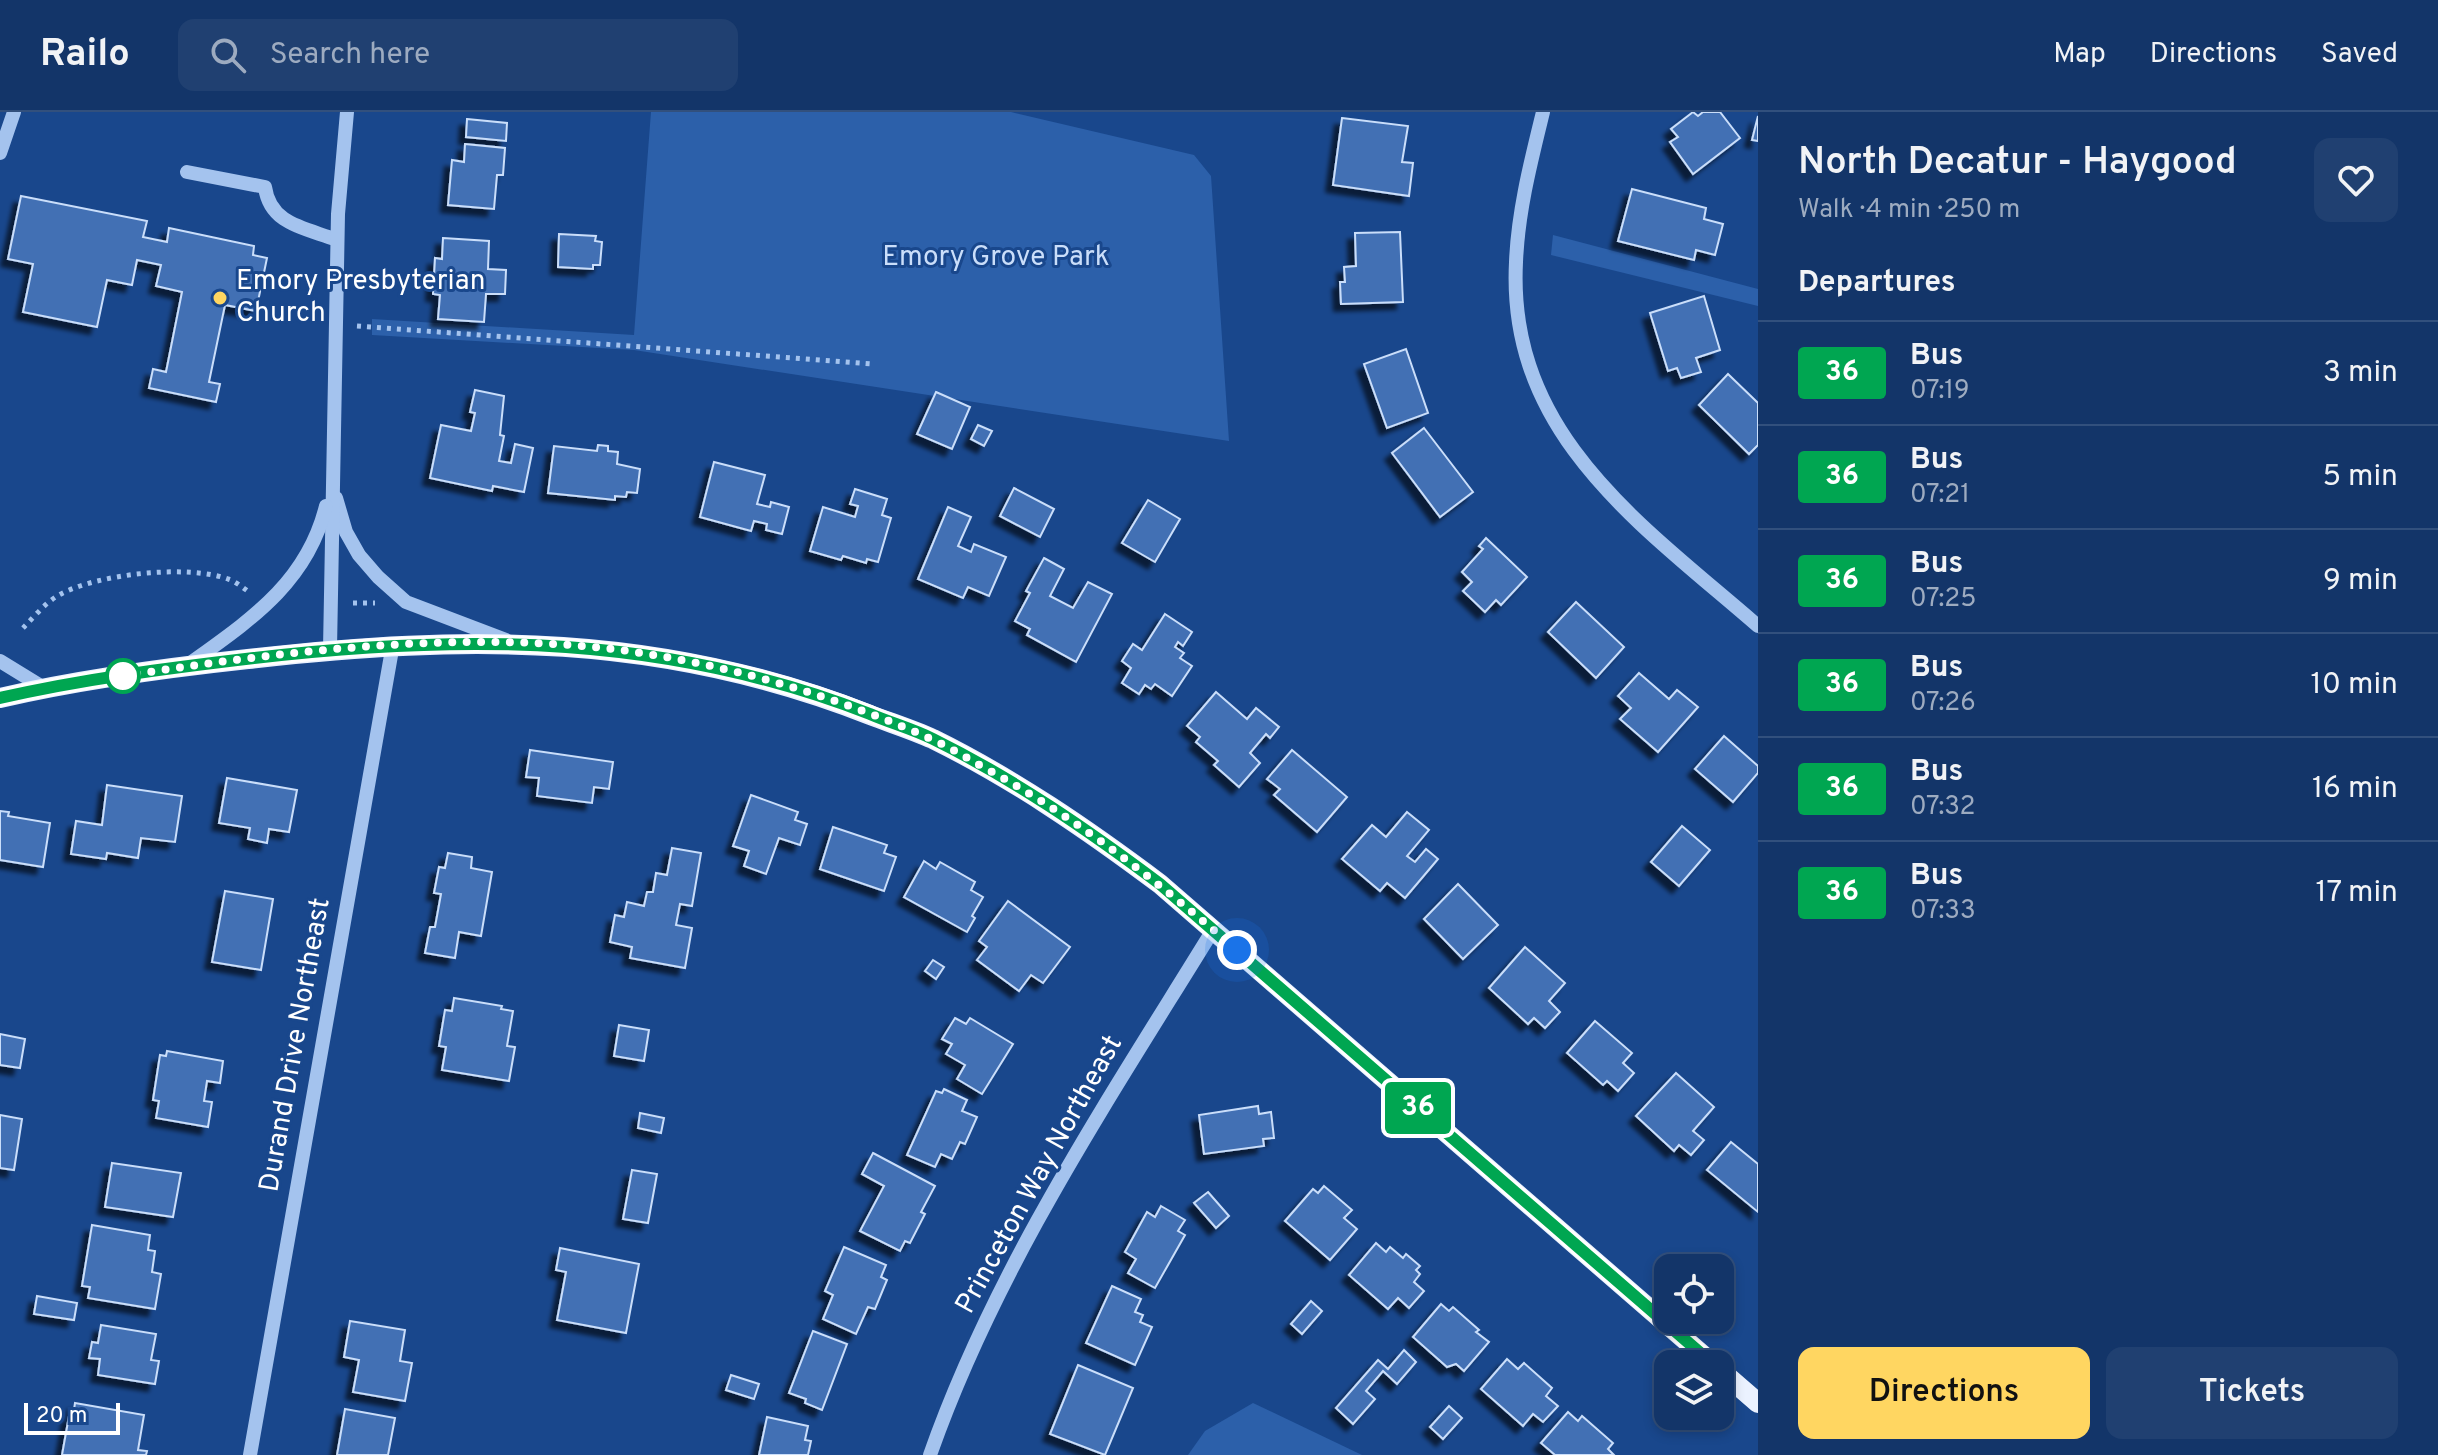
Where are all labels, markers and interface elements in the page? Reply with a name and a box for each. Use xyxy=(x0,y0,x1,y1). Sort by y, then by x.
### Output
search box xyxy=(178,19,738,91)
text: Railo xyxy=(40,31,130,80)
icon: search xyxy=(206,33,250,77)
text: Search here xyxy=(270,37,430,74)
text: Map xyxy=(2053,37,2106,73)
text: Directions xyxy=(2150,37,2277,73)
text: Saved xyxy=(2321,37,2398,73)
button: heart xyxy=(2314,138,2398,222)
text: North Decatur - Haygood xyxy=(1798,139,2237,188)
text: Walk · 4 min · 250 m xyxy=(1798,194,2020,227)
park label: Emory Grove Park xyxy=(882,240,1110,276)
place label: Emory Presbyterian Church xyxy=(236,264,486,332)
text: Departures xyxy=(1798,265,1956,302)
marker: Emory Presbyterian Church xyxy=(211,289,229,307)
text: Bus xyxy=(1910,338,1963,375)
text: 36 xyxy=(1825,355,1859,391)
text: 3 min xyxy=(2323,355,2398,392)
text: 07:19 xyxy=(1910,375,1970,408)
text: Bus xyxy=(1910,442,1963,479)
text: 36 xyxy=(1825,459,1859,495)
text: 5 min xyxy=(2322,459,2398,496)
text: 07:21 xyxy=(1910,479,1970,512)
text: Bus xyxy=(1910,546,1963,583)
text: 36 xyxy=(1825,563,1859,599)
text: 9 min xyxy=(2323,563,2398,600)
text: 07:25 xyxy=(1910,583,1976,616)
text: Bus xyxy=(1910,650,1963,687)
unlabelled marker xyxy=(106,659,140,693)
text: 36 xyxy=(1825,667,1859,703)
text: 10 min xyxy=(2311,667,2398,704)
text: 07:26 xyxy=(1910,687,1976,720)
text: Bus xyxy=(1910,754,1963,791)
text: 36 xyxy=(1825,771,1859,807)
text: 16 min xyxy=(2312,771,2398,808)
text: 07:32 xyxy=(1910,791,1975,824)
text: Bus xyxy=(1910,858,1963,895)
text: 36 xyxy=(1825,875,1859,911)
text: 17 min xyxy=(2315,875,2398,912)
street label: Durand Drive Northeast xyxy=(252,895,340,1195)
text: 07:33 xyxy=(1910,895,1976,928)
your location xyxy=(1217,930,1257,970)
street label: Princeton Way Northeast xyxy=(948,1029,1132,1321)
line badge: 36 xyxy=(1382,1082,1454,1134)
text: 36 xyxy=(1401,1090,1435,1126)
map controls xyxy=(1654,1254,1734,1430)
button: locate xyxy=(1654,1254,1734,1334)
button: Directions xyxy=(1798,1347,2090,1439)
button: Tickets xyxy=(2106,1347,2398,1439)
button: layers xyxy=(1654,1350,1734,1430)
scale bar xyxy=(24,1399,120,1435)
text: 20 m xyxy=(36,1403,87,1430)

